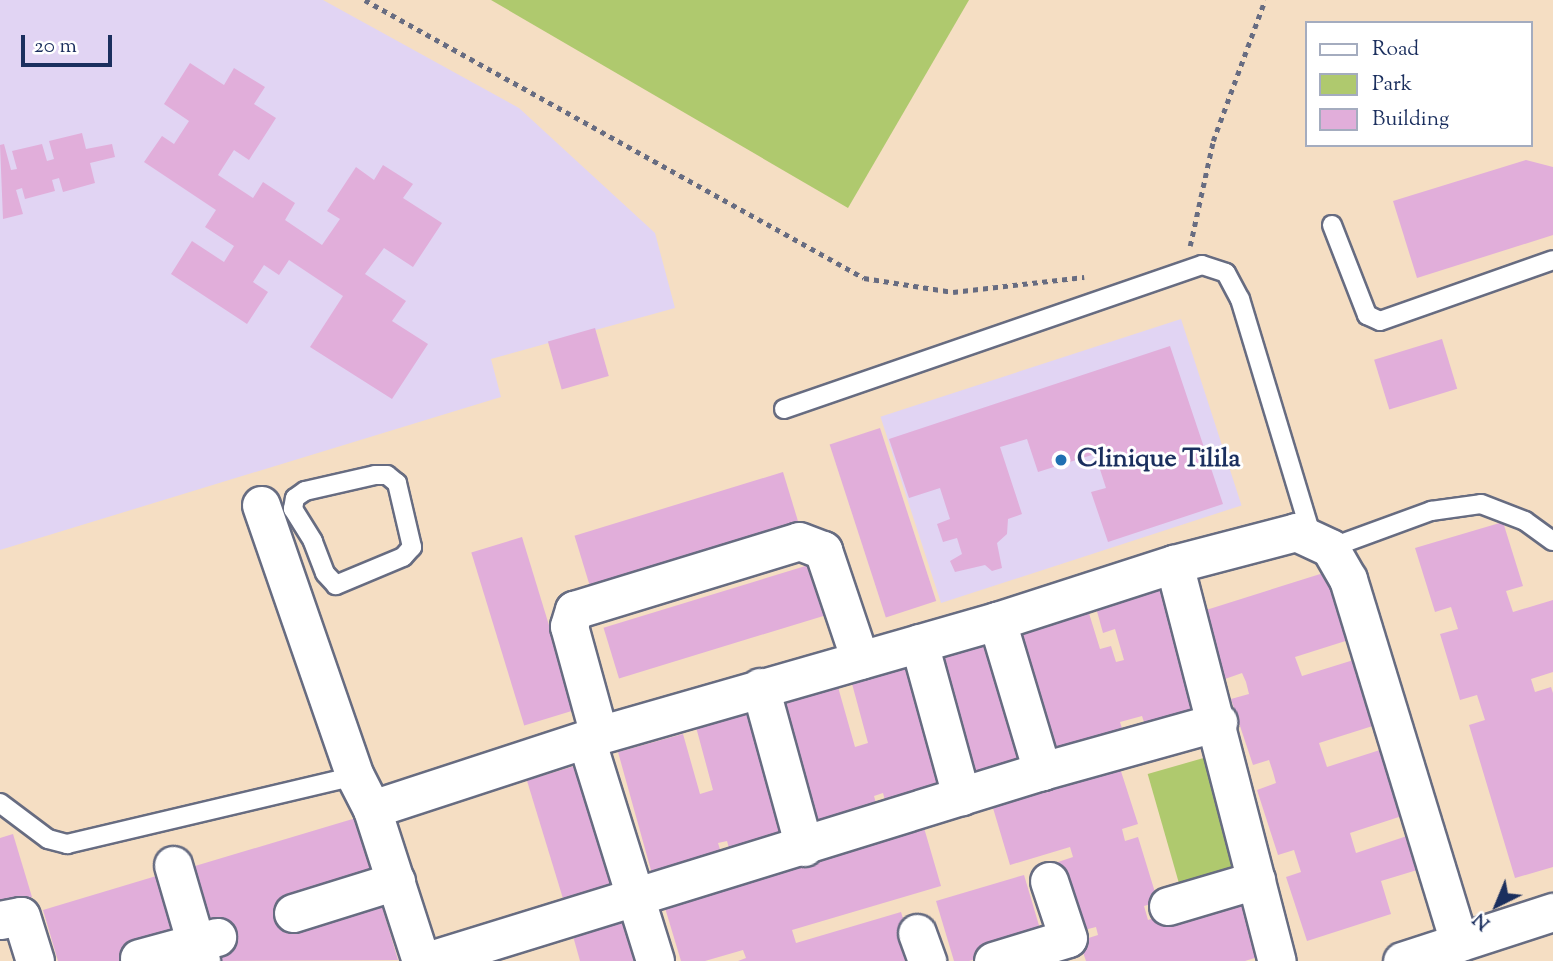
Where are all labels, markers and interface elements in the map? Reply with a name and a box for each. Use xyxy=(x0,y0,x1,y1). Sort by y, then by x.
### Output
scale bar xyxy=(24,21,116,65)
legend xyxy=(1304,21,1532,147)
text: 20 m xyxy=(34,32,77,62)
text: Road xyxy=(1372,35,1419,65)
text: Park xyxy=(1372,70,1412,100)
text: Building xyxy=(1372,105,1449,135)
place label: Clinique Tilila xyxy=(1077,444,1240,476)
marker: Clinique Tilila xyxy=(1051,450,1071,470)
north arrow xyxy=(1462,870,1532,940)
text: N xyxy=(1468,906,1497,936)

